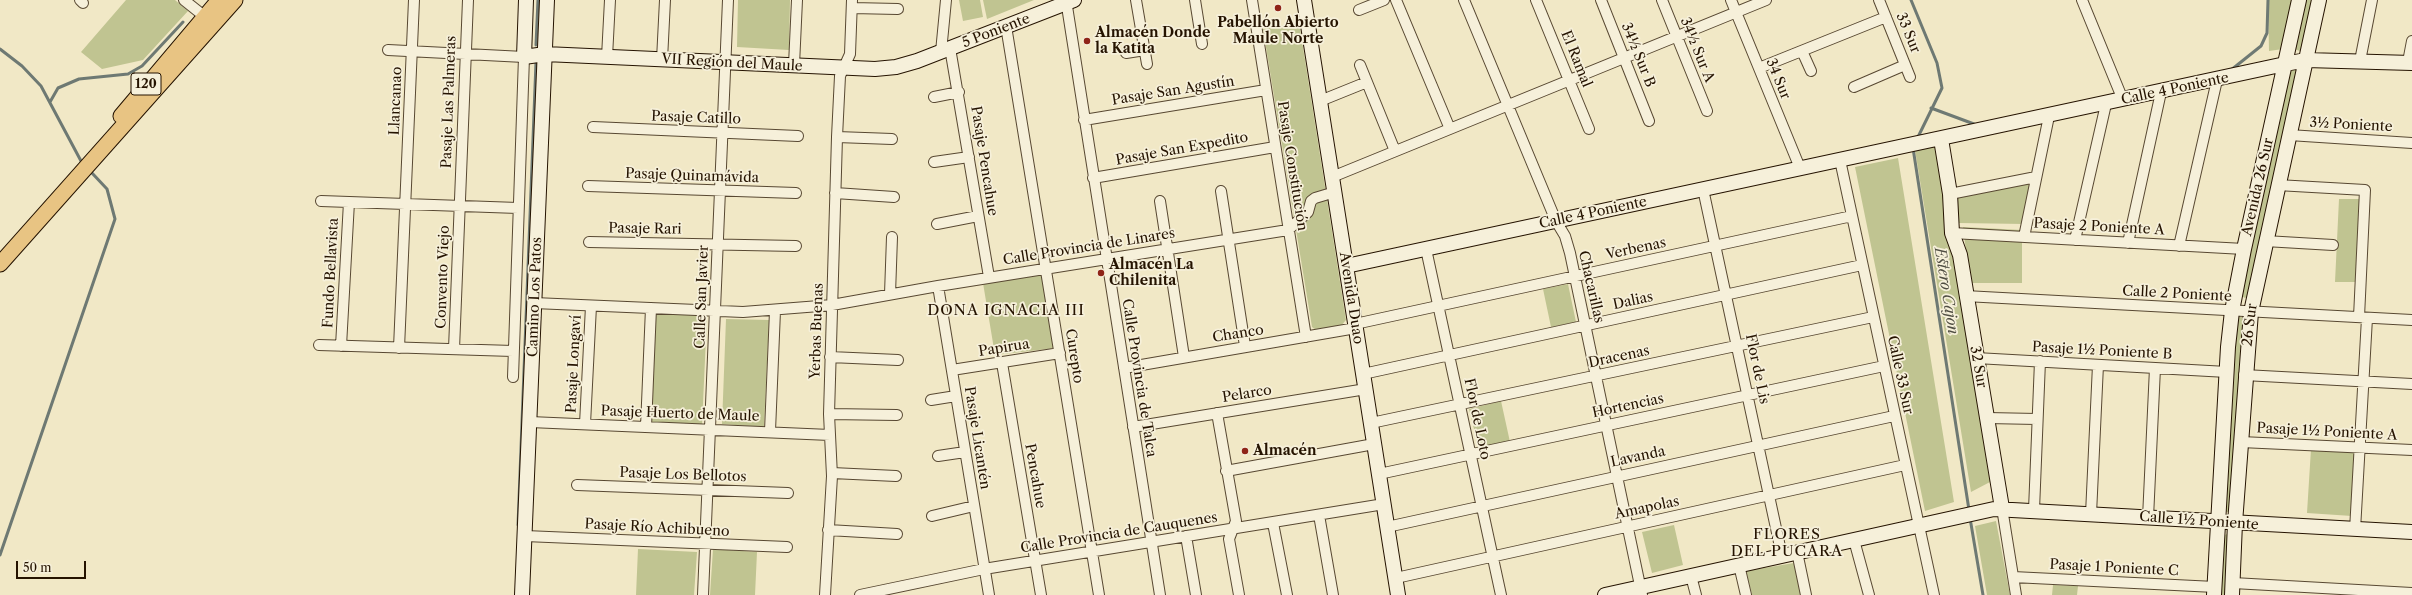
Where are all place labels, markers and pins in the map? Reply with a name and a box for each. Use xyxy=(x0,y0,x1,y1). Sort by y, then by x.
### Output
marker: Pabellón Abierto Maule Norte xyxy=(1273,3,1283,13)
place label: Pabellón Abierto Maule Norte xyxy=(1217,15,1339,48)
place label: Almacén Donde la Katita xyxy=(1095,25,1210,58)
marker: Almacén Donde la Katita xyxy=(1082,36,1092,46)
place label: Almacén La Chilenita xyxy=(1109,257,1194,290)
marker: Almacén La Chilenita xyxy=(1096,268,1106,278)
place label: Almacén xyxy=(1253,443,1316,459)
marker: Almacén xyxy=(1240,446,1250,456)

